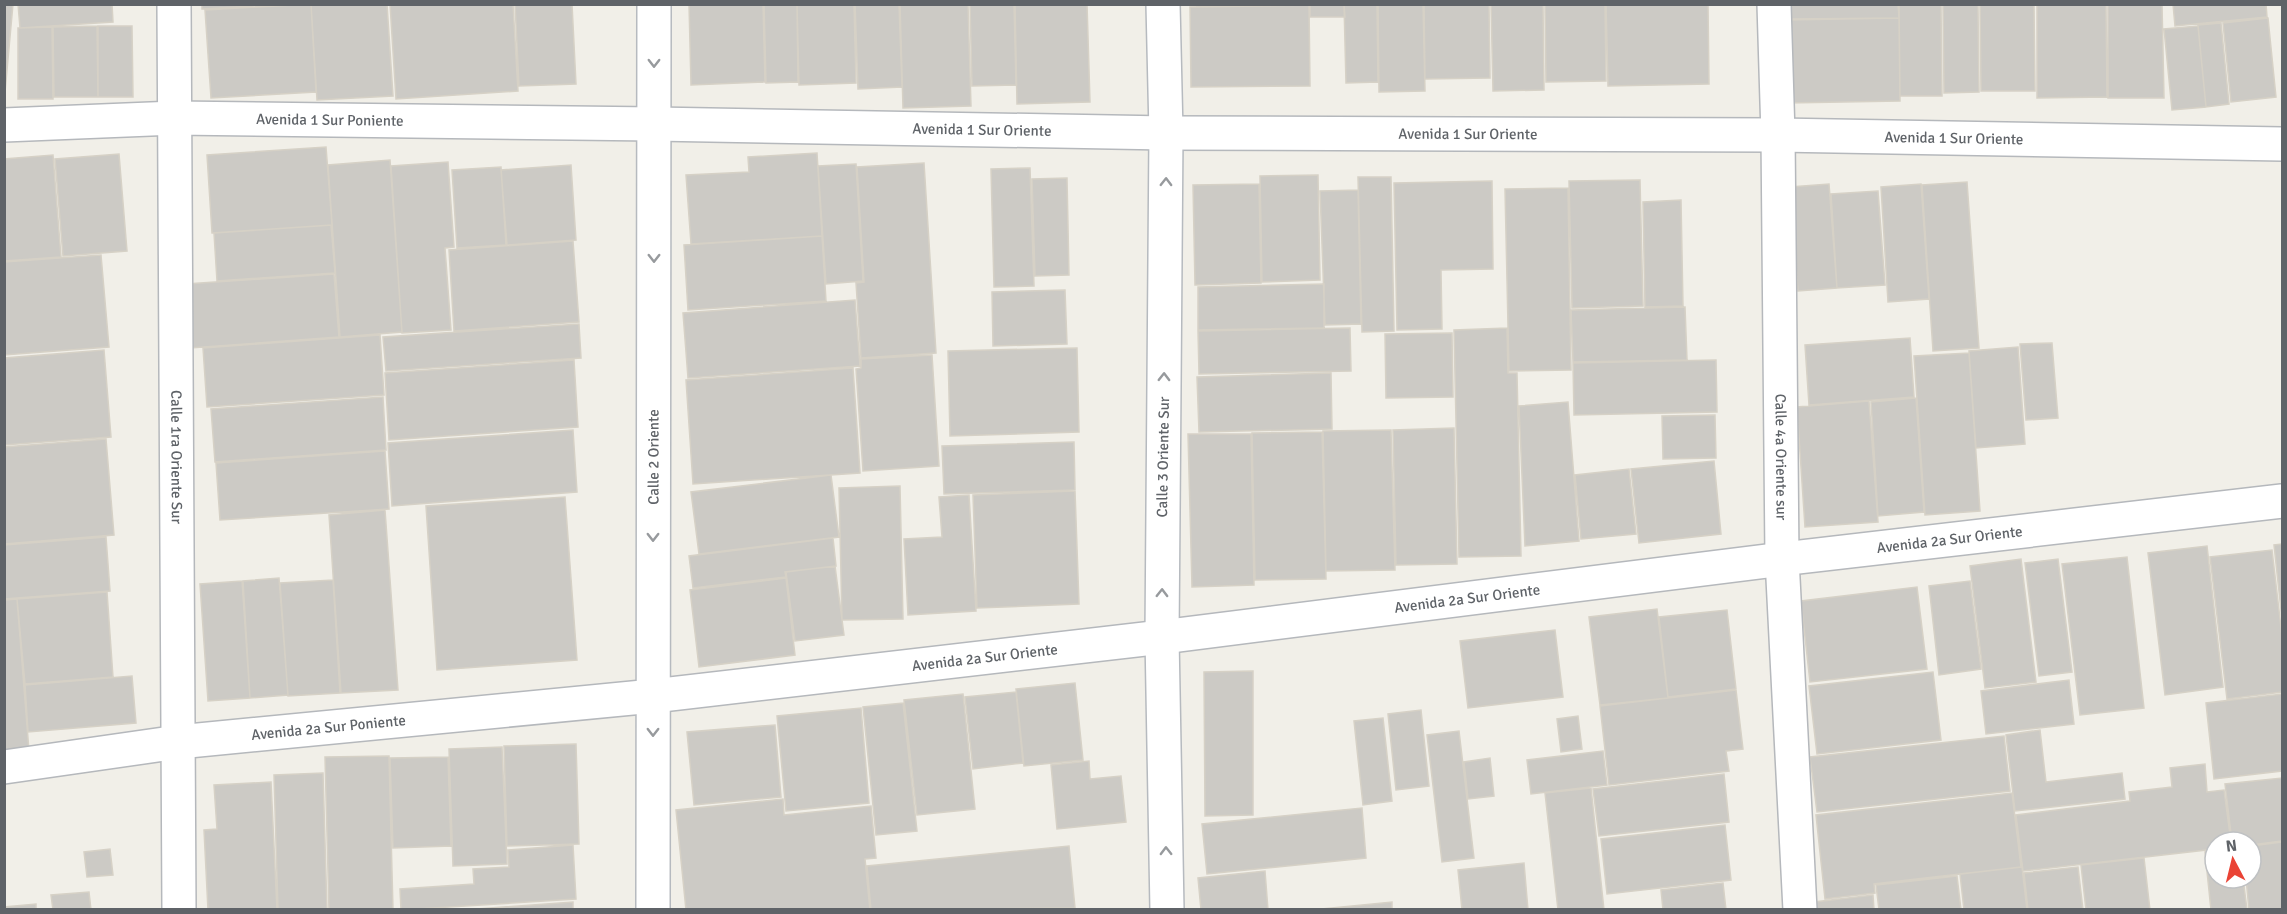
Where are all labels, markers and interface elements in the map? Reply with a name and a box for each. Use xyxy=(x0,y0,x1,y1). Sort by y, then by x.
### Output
one-way arrow xyxy=(648,58,661,67)
street label: Avenida 1 Sur Poniente xyxy=(256,110,404,130)
street label: Avenida 1 Sur Oriente xyxy=(912,120,1052,140)
street label: Avenida 1 Sur Oriente xyxy=(1398,125,1538,143)
street label: Avenida 1 Sur Oriente xyxy=(1884,128,2024,148)
one-way arrow xyxy=(1160,178,1172,187)
one-way arrow xyxy=(648,253,660,262)
one-way arrow xyxy=(1158,373,1170,382)
street label: Calle 1ra Oriente Sur xyxy=(167,390,186,524)
street label: Calle 4a Oriente sur xyxy=(1771,394,1791,521)
street label: Calle 3 Oriente Sur xyxy=(1153,396,1173,517)
street label: Calle 2 Oriente xyxy=(644,409,663,505)
street label: Avenida 2a Sur Oriente xyxy=(1876,522,2023,557)
one-way arrow xyxy=(647,532,659,541)
street label: Avenida 2a Sur Oriente xyxy=(1393,581,1541,617)
one-way arrow xyxy=(1156,589,1168,598)
street label: Avenida 2a Sur Oriente xyxy=(911,640,1059,675)
street label: Avenida 2a Sur Poniente xyxy=(250,711,407,744)
one-way arrow xyxy=(647,727,659,736)
north arrow xyxy=(2203,830,2263,890)
text: N xyxy=(2225,836,2238,857)
one-way arrow xyxy=(1159,847,1172,856)

